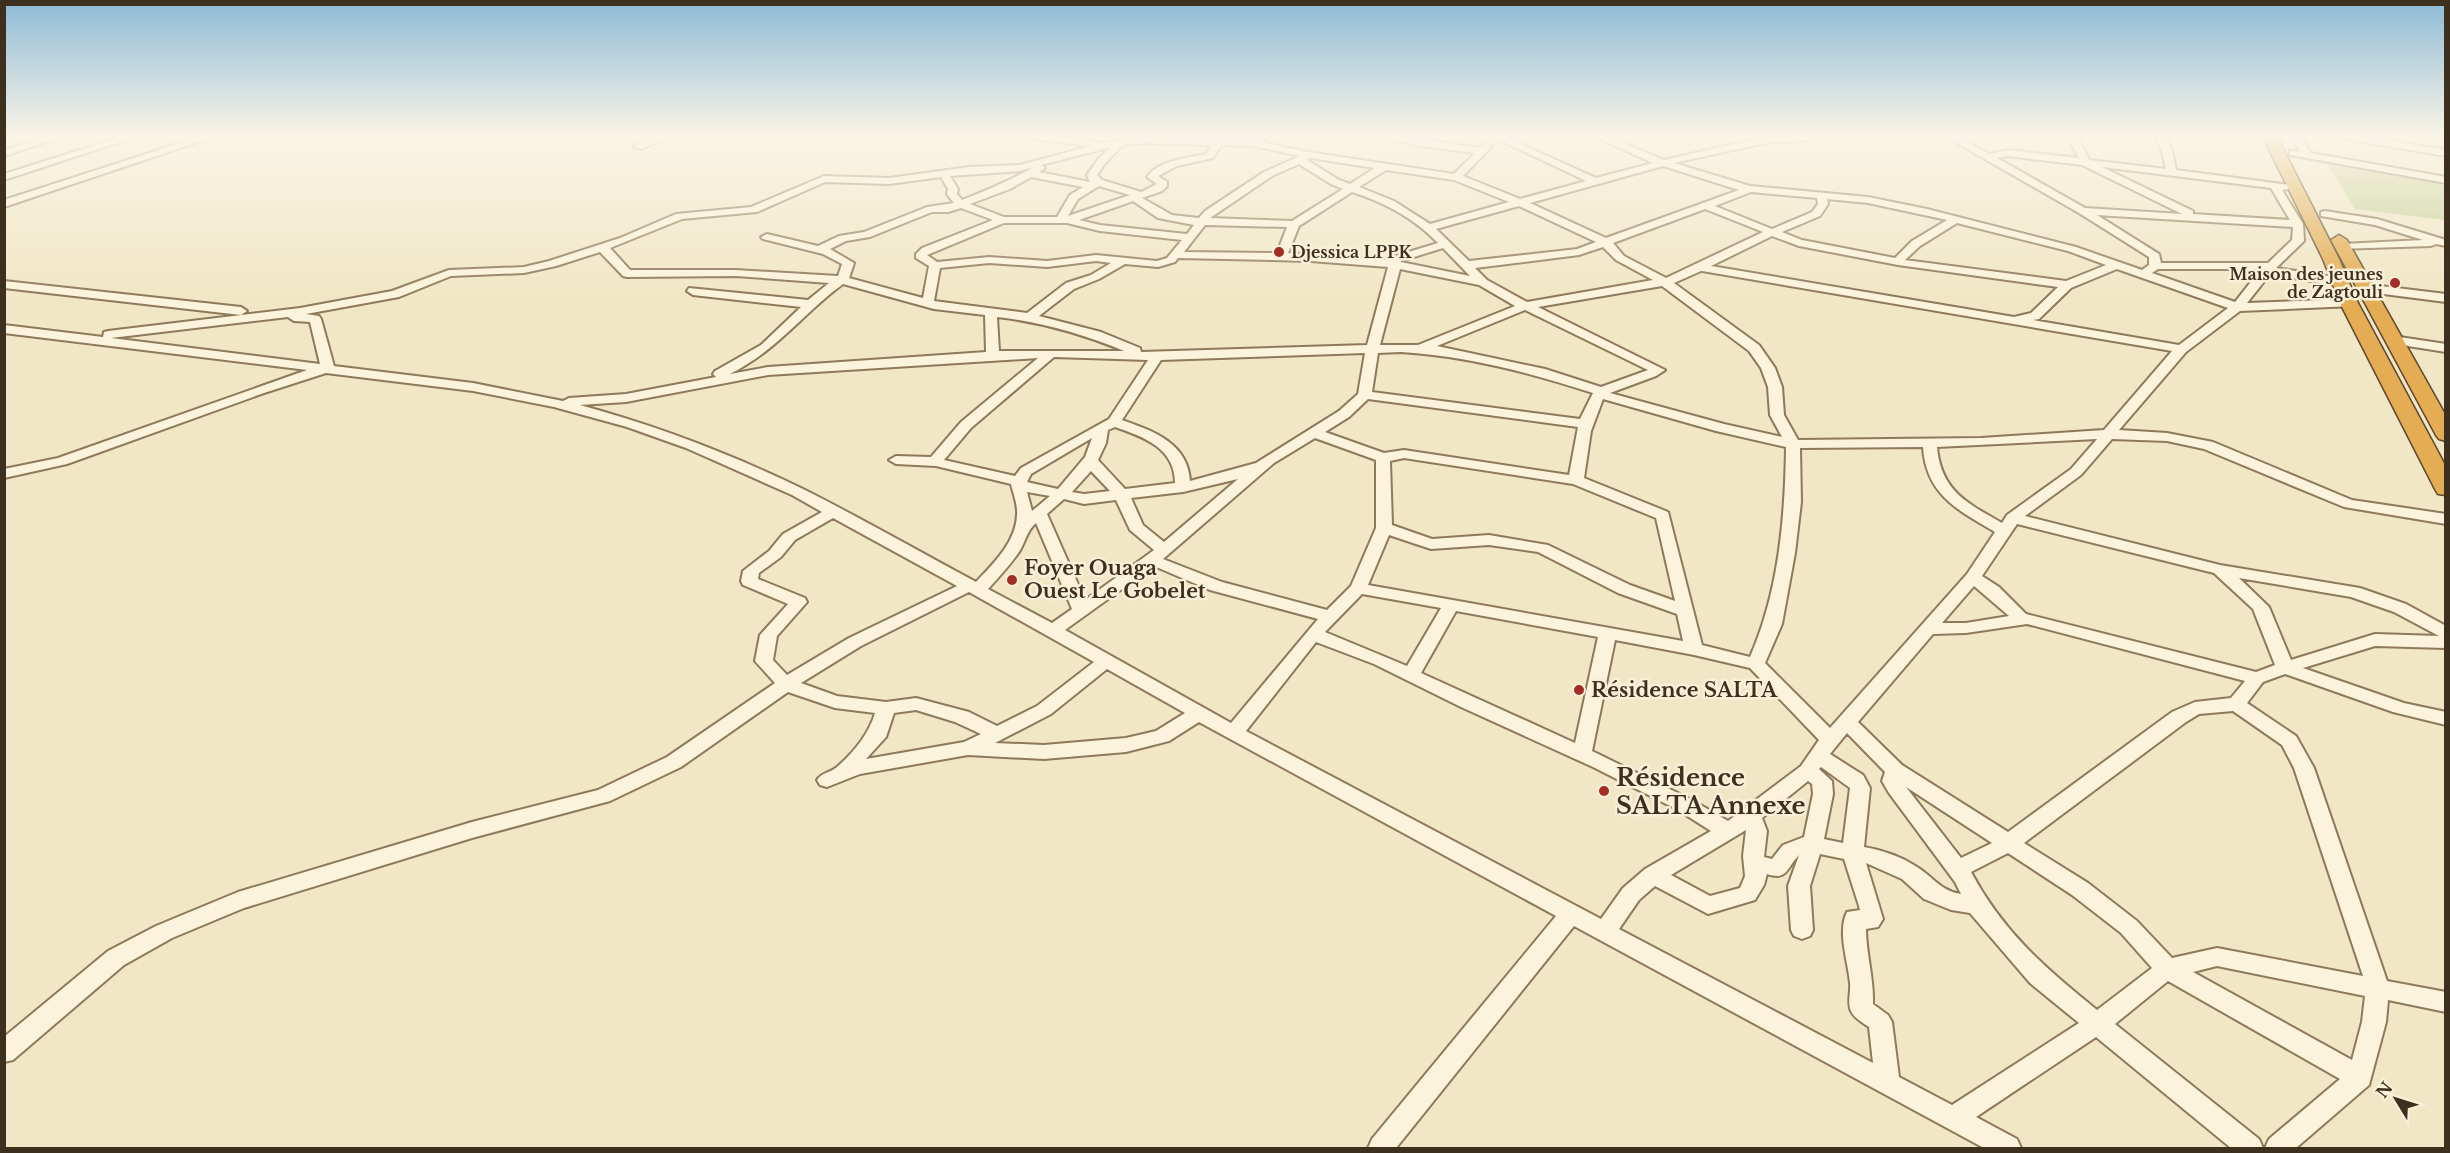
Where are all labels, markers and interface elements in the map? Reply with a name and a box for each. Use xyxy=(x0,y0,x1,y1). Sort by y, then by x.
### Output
place label: Djessica LPPK xyxy=(1291,242,1413,262)
marker: Djessica LPPK xyxy=(1272,245,1286,259)
place label: Maison des jeunes de Zagtouli xyxy=(2229,264,2383,302)
marker: Maison des jeunes de Zagtouli xyxy=(2388,276,2402,290)
place label: Foyer Ouaga Ouest Le Gobelet xyxy=(1024,556,1206,603)
marker: Foyer Ouaga Ouest Le Gobelet xyxy=(1005,573,1019,587)
place label: Résidence SALTA xyxy=(1591,678,1778,702)
marker: Résidence SALTA xyxy=(1572,683,1586,697)
place label: Résidence SALTA Annexe xyxy=(1616,763,1805,820)
marker: Résidence SALTA Annexe xyxy=(1597,784,1611,798)
north arrow xyxy=(2366,1069,2426,1129)
text: N xyxy=(2372,1078,2397,1102)

